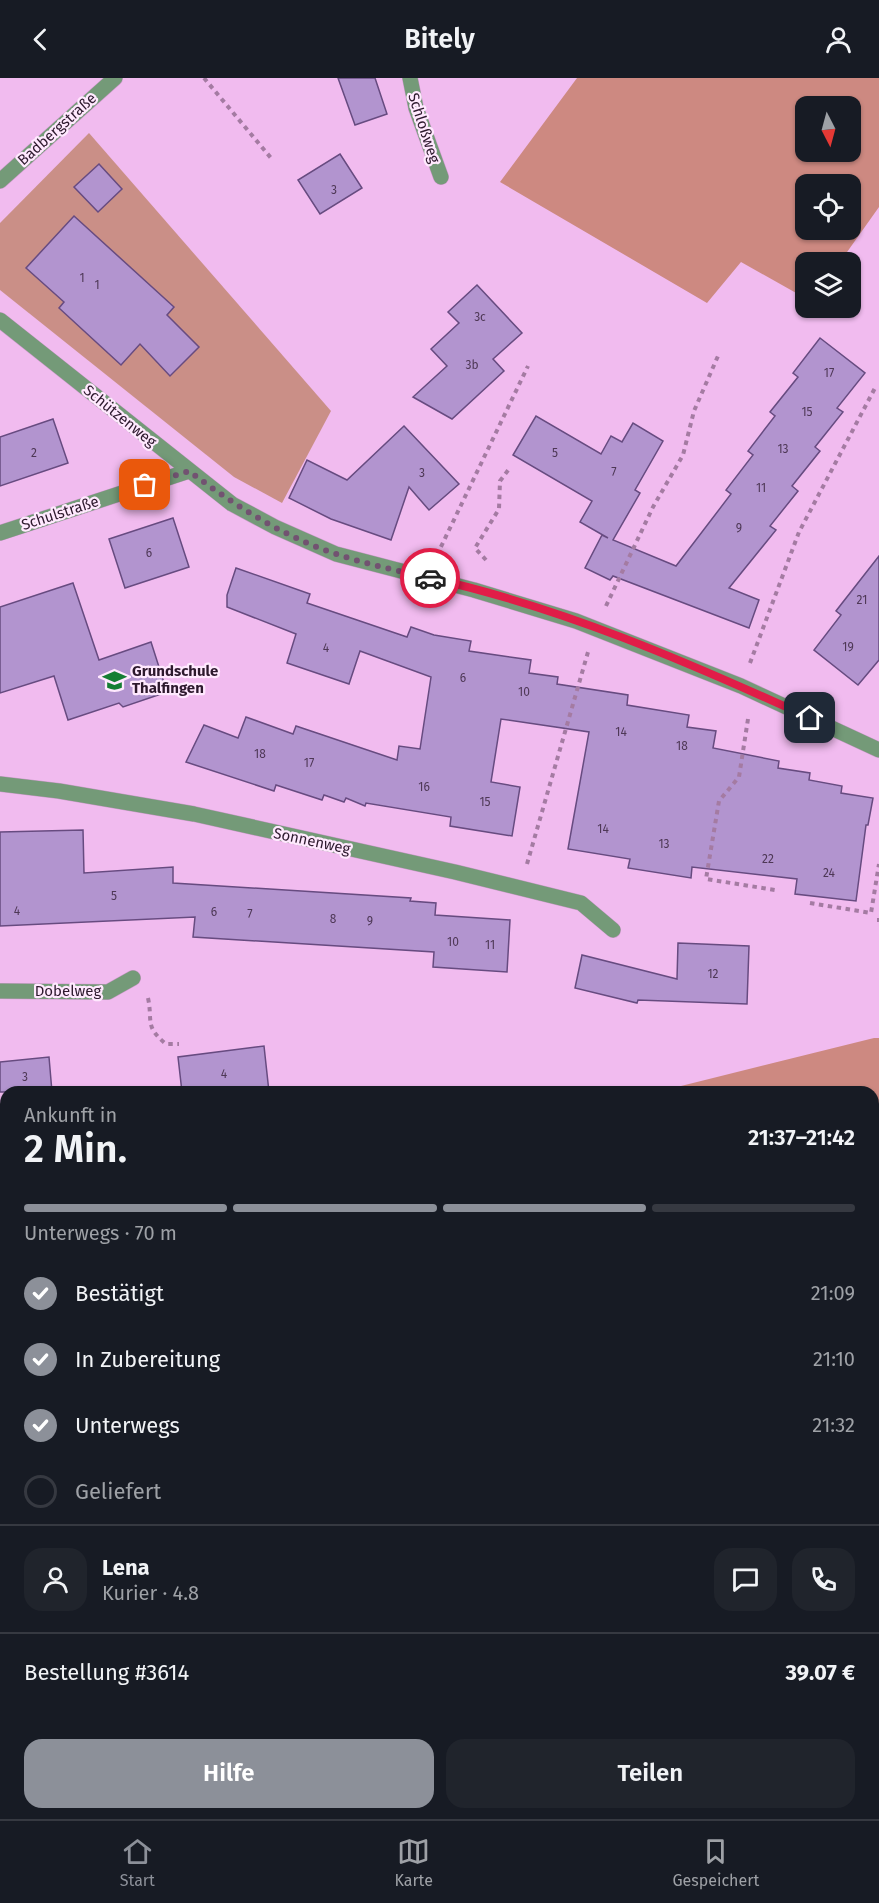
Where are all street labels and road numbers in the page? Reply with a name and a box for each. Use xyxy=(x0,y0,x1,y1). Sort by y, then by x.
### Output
street label: Badbergstraße xyxy=(14,89,100,169)
street label: Schloßweg xyxy=(404,91,444,166)
street label: Schützenweg xyxy=(80,381,160,451)
street label: Schulstraße xyxy=(19,492,101,534)
street label: Sonnenweg xyxy=(272,824,352,858)
street label: Dobelweg xyxy=(35,982,102,1000)

